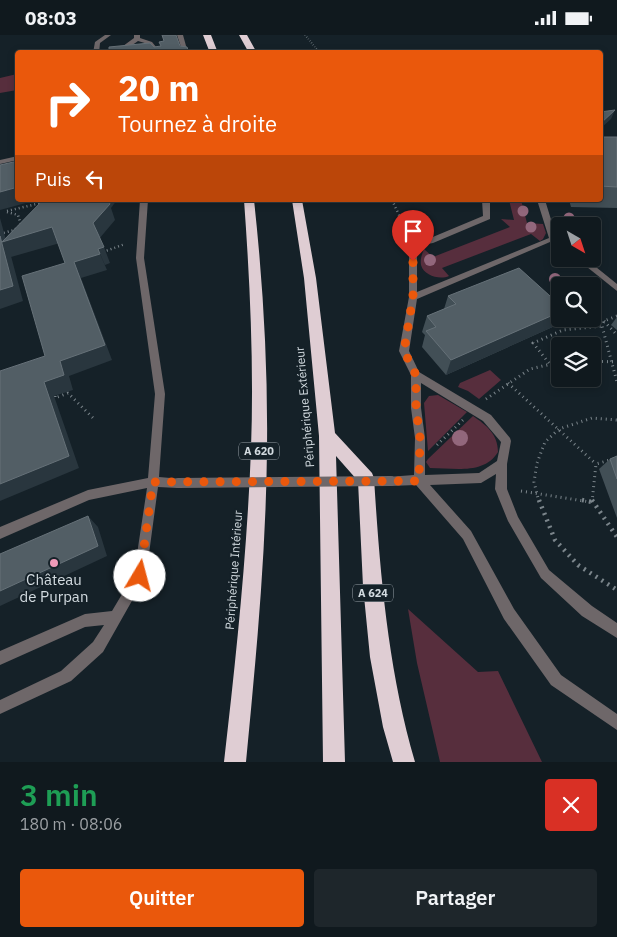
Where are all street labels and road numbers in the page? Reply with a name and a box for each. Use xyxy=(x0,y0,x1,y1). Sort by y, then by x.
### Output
street label: Périphérique Extérieur xyxy=(292,346,317,468)
road number: A 620 xyxy=(239,443,279,459)
street label: Périphérique Intérieur xyxy=(222,509,245,630)
road number: A 624 xyxy=(353,585,393,601)

